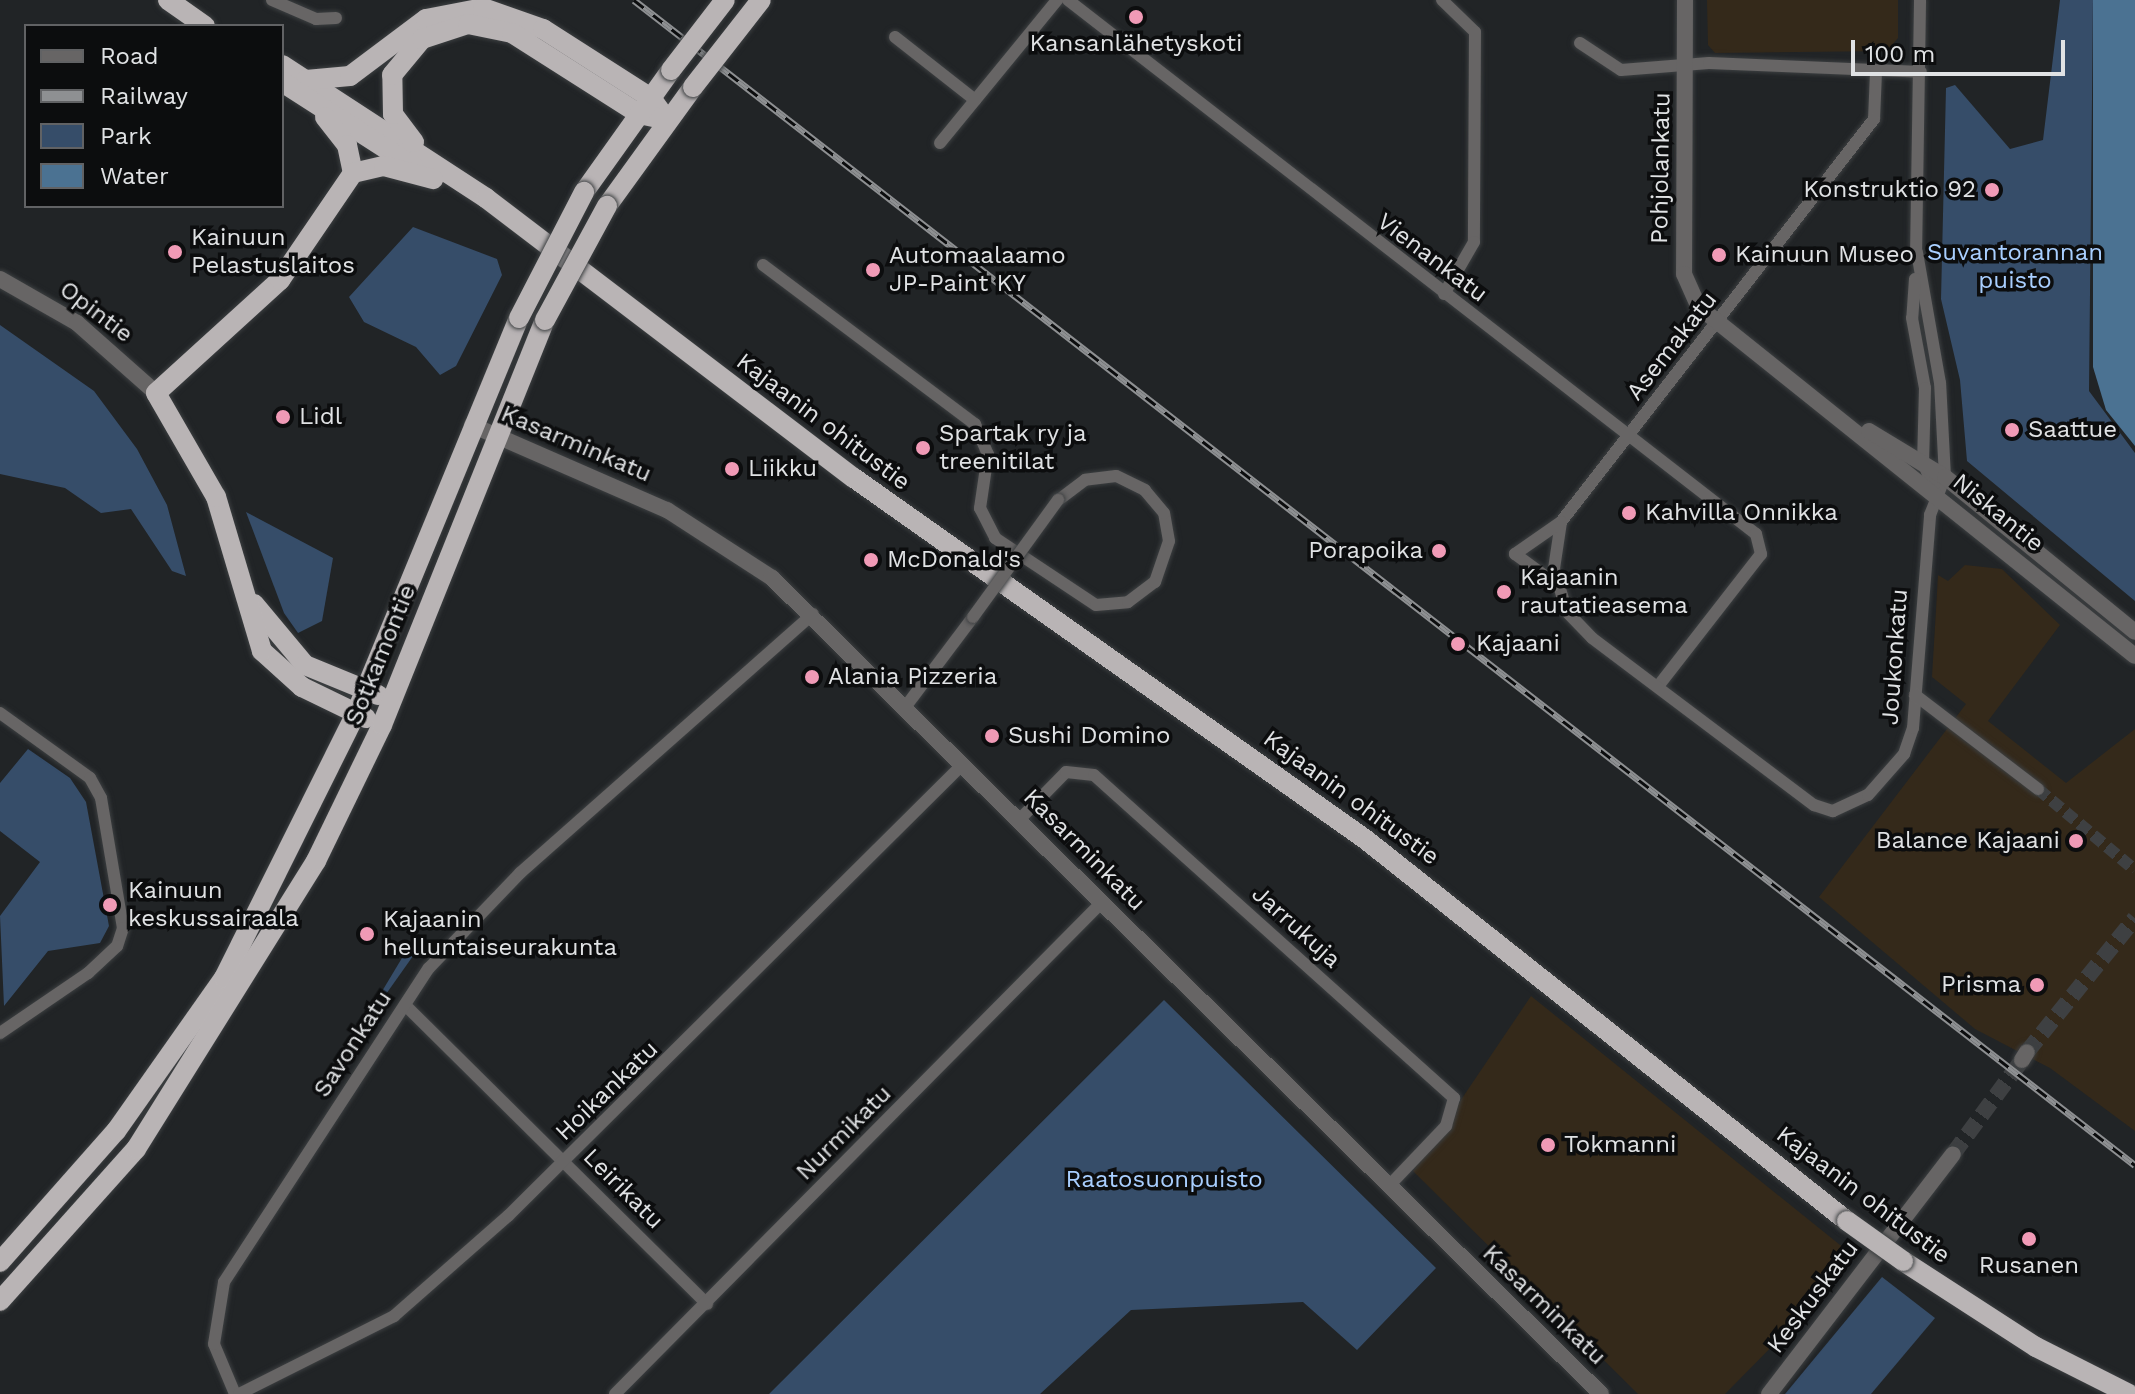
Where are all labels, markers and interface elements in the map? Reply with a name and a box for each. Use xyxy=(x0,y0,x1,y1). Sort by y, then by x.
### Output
marker: Kansanlähetyskoti xyxy=(1127,8,1145,26)
legend xyxy=(24,24,284,208)
scale bar xyxy=(1855,24,2069,74)
place label: Kansanlähetyskoti xyxy=(1030,30,1242,58)
text: 100 m xyxy=(1865,40,1935,68)
text: Road xyxy=(100,42,159,70)
text: Railway xyxy=(100,82,188,110)
street label: Pohjolankatu xyxy=(1645,92,1677,244)
text: Park xyxy=(100,122,152,150)
text: Water xyxy=(100,162,169,190)
place label: Konstruktio 92 xyxy=(1803,176,1976,204)
marker: Konstruktio 92 xyxy=(1983,181,2001,199)
street label: Vienankatu xyxy=(1371,207,1493,309)
place label: Kainuun Pelastuslaitos xyxy=(191,224,355,280)
park label: Suvantorannan puisto xyxy=(1927,239,2103,295)
place label: Kainuun Museo xyxy=(1735,241,1914,269)
place label: Automaalaamo JP-Paint KY xyxy=(889,242,1066,298)
marker: Kainuun Pelastuslaitos xyxy=(166,243,184,261)
marker: Kainuun Museo xyxy=(1710,246,1728,264)
marker: Automaalaamo JP-Paint KY xyxy=(864,261,882,279)
street label: Opintie xyxy=(54,275,138,349)
street label: Asemakatu xyxy=(1621,286,1723,406)
street label: Kajaanin ohitustie xyxy=(730,347,916,497)
street label: Kasarminkatu xyxy=(497,399,655,489)
place label: Lidl xyxy=(299,403,342,431)
marker: Lidl xyxy=(274,408,292,426)
place label: Saattue xyxy=(2028,416,2117,444)
place label: Spartak ry ja treenitilat xyxy=(939,420,1088,476)
marker: Saattue xyxy=(2003,421,2021,439)
marker: Spartak ry ja treenitilat xyxy=(914,439,932,457)
place label: Liikku xyxy=(748,455,817,483)
marker: Liikku xyxy=(723,460,741,478)
street label: Niskantie xyxy=(1947,468,2049,558)
place label: Kahvilla Onnikka xyxy=(1645,499,1838,527)
marker: Kahvilla Onnikka xyxy=(1620,504,1638,522)
place label: Porapoika xyxy=(1308,537,1423,565)
marker: Porapoika xyxy=(1430,542,1448,560)
place label: McDonald's xyxy=(887,546,1021,574)
marker: McDonald's xyxy=(862,551,880,569)
place label: Kajaanin rautatieasema xyxy=(1520,564,1688,620)
street label: Sotkamontie xyxy=(340,581,422,729)
marker: Kajaanin rautatieasema xyxy=(1495,583,1513,601)
street label: Joukonkatu xyxy=(1876,588,1914,726)
place label: Kajaani xyxy=(1476,630,1560,658)
marker: Kajaani xyxy=(1447,633,1469,655)
place label: Alania Pizzeria xyxy=(828,663,998,691)
marker: Alania Pizzeria xyxy=(803,668,821,686)
place label: Sushi Domino xyxy=(1008,722,1170,750)
street label: Kajaanin ohitustie xyxy=(1257,725,1445,871)
marker: Sushi Domino xyxy=(983,727,1001,745)
street label: Kasarminkatu xyxy=(1017,783,1151,917)
place label: Balance Kajaani xyxy=(1876,827,2060,855)
marker: Balance Kajaani xyxy=(2067,832,2085,850)
place label: Kainuun keskussairaala xyxy=(128,877,299,933)
street label: Jarrukuja xyxy=(1246,880,1346,974)
marker: Kainuun keskussairaala xyxy=(99,894,121,916)
place label: Kajaanin helluntaiseurakunta xyxy=(383,906,617,962)
marker: Kajaanin helluntaiseurakunta xyxy=(358,925,376,943)
place label: Prisma xyxy=(1941,971,2021,999)
marker: Prisma xyxy=(2028,976,2046,994)
street label: Savonkatu xyxy=(308,985,398,1103)
street label: Hoikankatu xyxy=(550,1035,664,1147)
street label: Nurmikatu xyxy=(790,1079,898,1187)
street label: Kajaanin ohitustie xyxy=(1770,1120,1956,1270)
place label: Tokmanni xyxy=(1564,1131,1676,1159)
marker: Tokmanni xyxy=(1539,1136,1557,1154)
street label: Leirikatu xyxy=(577,1143,669,1235)
park label: Raatosuonpuisto xyxy=(1065,1166,1263,1194)
marker: Rusanen xyxy=(2020,1230,2038,1248)
street label: Keskuskatu xyxy=(1761,1235,1865,1359)
street label: Kasarminkatu xyxy=(1476,1239,1612,1371)
place label: Rusanen xyxy=(1979,1252,2079,1280)

